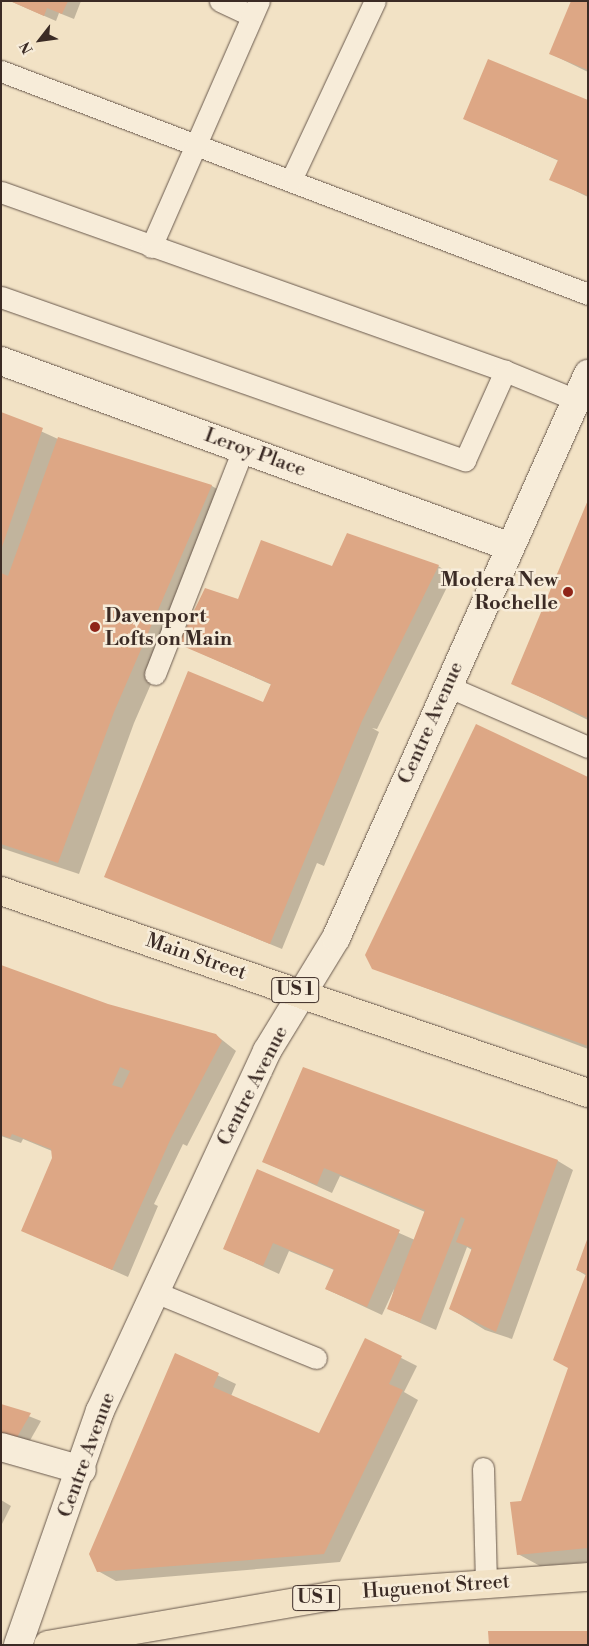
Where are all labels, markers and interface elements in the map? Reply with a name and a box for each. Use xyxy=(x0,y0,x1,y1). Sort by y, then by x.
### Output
north arrow xyxy=(15,15,65,65)
text: N xyxy=(16,38,38,57)
street label: Leroy Place xyxy=(201,424,309,482)
place label: Modera New Rochelle xyxy=(440,568,558,615)
marker: Modera New Rochelle xyxy=(562,586,574,598)
place label: Davenport Lofts on Main xyxy=(105,604,232,651)
marker: Davenport Lofts on Main xyxy=(89,621,101,633)
street label: Centre Avenue xyxy=(393,658,469,788)
street label: Main Street xyxy=(143,929,249,985)
road number: US 1 xyxy=(270,974,320,1006)
street label: Centre Avenue xyxy=(212,1022,294,1150)
street label: Centre Avenue xyxy=(53,1389,121,1521)
street label: Huguenot Street xyxy=(361,1570,511,1604)
road number: US 1 xyxy=(291,1582,341,1615)

